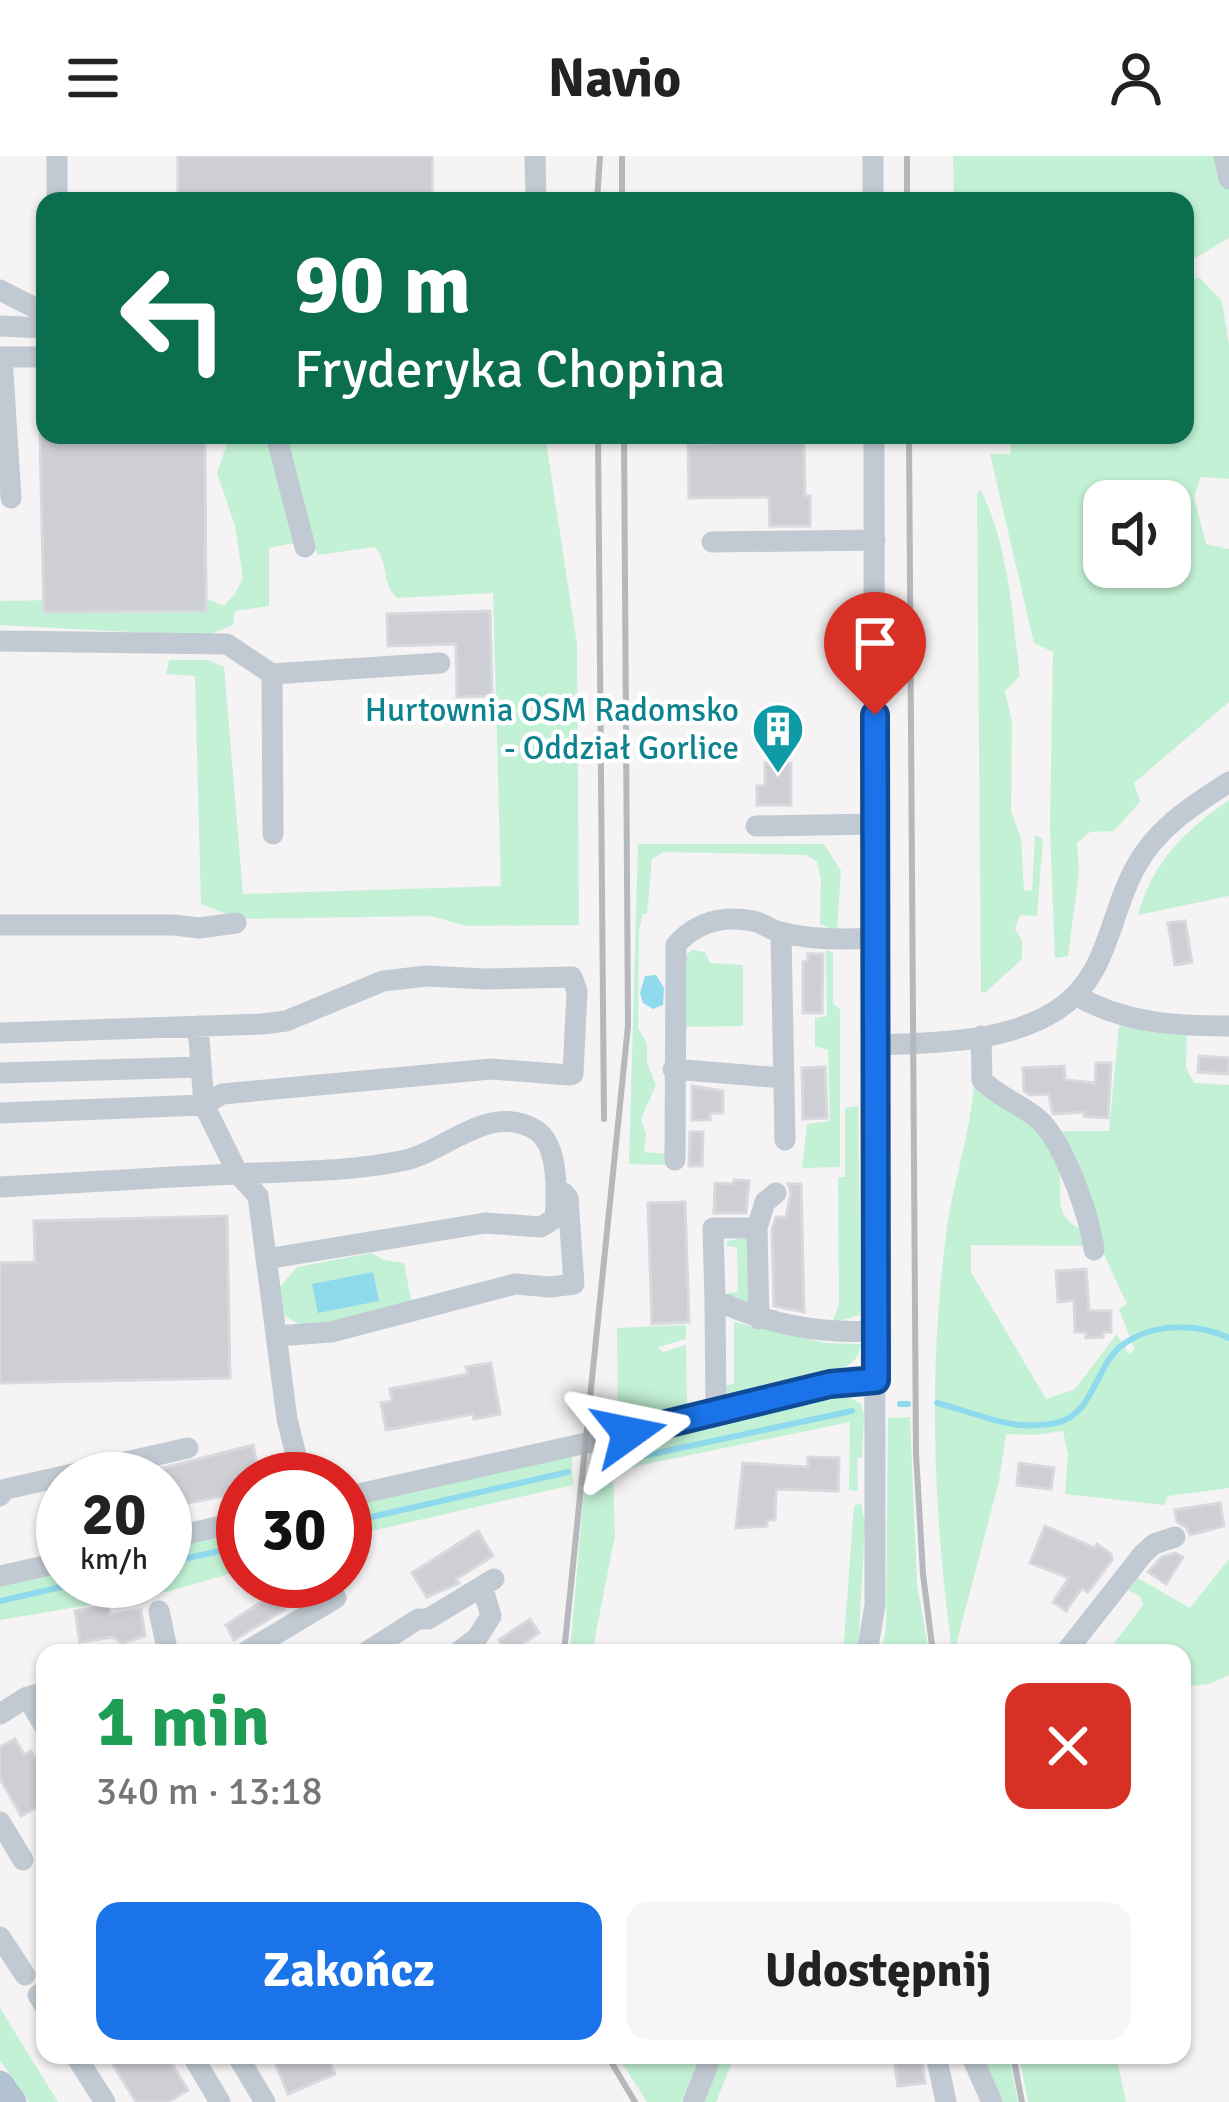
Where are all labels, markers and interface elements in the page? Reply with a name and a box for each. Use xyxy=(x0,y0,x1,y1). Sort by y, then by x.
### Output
icon: menu xyxy=(60,45,126,111)
text: Navio xyxy=(548,45,681,112)
icon: person xyxy=(1103,45,1169,111)
text: 90 m xyxy=(294,233,471,337)
icon: left xyxy=(96,240,252,396)
text: Fryderyka Chopina xyxy=(294,336,726,403)
map controls xyxy=(1083,480,1191,588)
button: sound xyxy=(1083,480,1191,588)
pin xyxy=(824,592,926,715)
icon: arrive xyxy=(842,610,908,676)
place label: Hurtownia OSM Radomsko - Oddział Gorlice xyxy=(365,690,739,769)
building icon: Hurtownia OSM Radomsko - Oddział Gorlice xyxy=(750,701,806,775)
position arrow xyxy=(566,1370,692,1496)
speed limit sign: 30 xyxy=(216,1452,372,1608)
text: 20 xyxy=(82,1478,146,1552)
text: km/h xyxy=(80,1541,148,1578)
text: 1 min xyxy=(96,1677,270,1766)
button: close xyxy=(1005,1683,1131,1809)
text: 340 m · 13:18 xyxy=(96,1767,323,1815)
button: Zakończ xyxy=(96,1902,602,2040)
button: Udostępnij xyxy=(626,1902,1131,2040)

